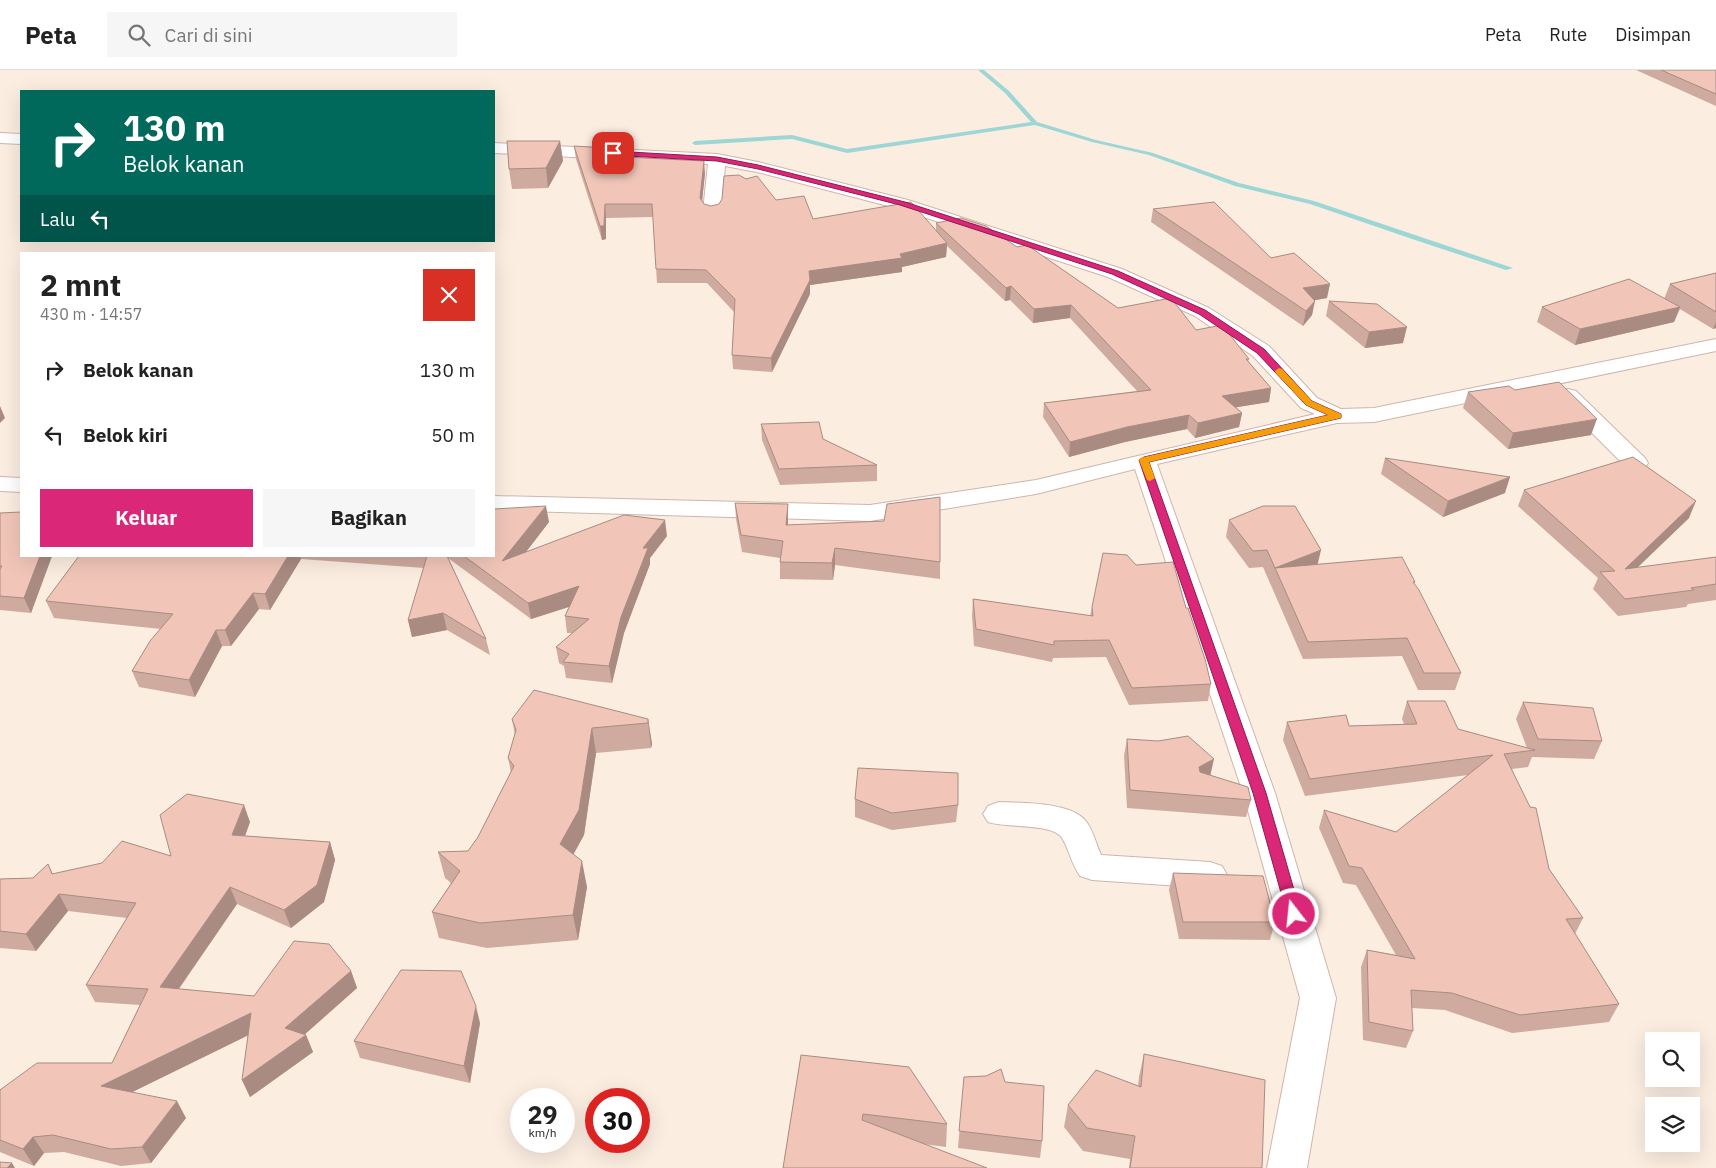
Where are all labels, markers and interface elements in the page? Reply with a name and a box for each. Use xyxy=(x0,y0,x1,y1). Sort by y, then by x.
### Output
search box xyxy=(107,12,457,57)
text: Peta xyxy=(25,19,77,51)
icon: search xyxy=(125,21,153,49)
text: Cari di sini xyxy=(165,23,253,47)
text: Peta xyxy=(1485,23,1521,46)
text: Rute xyxy=(1549,23,1587,46)
text: Disimpan xyxy=(1615,23,1691,46)
text: 130 m xyxy=(123,105,226,151)
icon: right xyxy=(40,110,105,175)
pin xyxy=(592,132,634,174)
icon: arrive xyxy=(599,139,627,167)
text: Belok kanan xyxy=(123,149,245,178)
icon: left xyxy=(86,205,114,233)
text: Lalu xyxy=(40,207,76,231)
text: 2 mnt xyxy=(40,265,121,304)
button: close xyxy=(423,269,475,321)
text: 430 m · 14:57 xyxy=(40,304,142,324)
icon: right xyxy=(40,356,68,384)
text: Belok kanan xyxy=(83,358,194,382)
text: 130 m xyxy=(420,358,475,382)
icon: left xyxy=(40,421,68,449)
text: Belok kiri xyxy=(83,423,168,447)
text: 50 m xyxy=(431,423,475,447)
button: Keluar xyxy=(40,489,253,547)
button: Bagikan xyxy=(263,489,475,547)
position arrow xyxy=(1267,887,1319,939)
map controls xyxy=(1645,1032,1700,1152)
button: search xyxy=(1645,1032,1700,1087)
speed limit sign: 30 xyxy=(585,1088,650,1153)
button: layers xyxy=(1645,1097,1700,1152)
text: 29 xyxy=(527,1098,558,1131)
text: km/h xyxy=(528,1125,557,1140)

